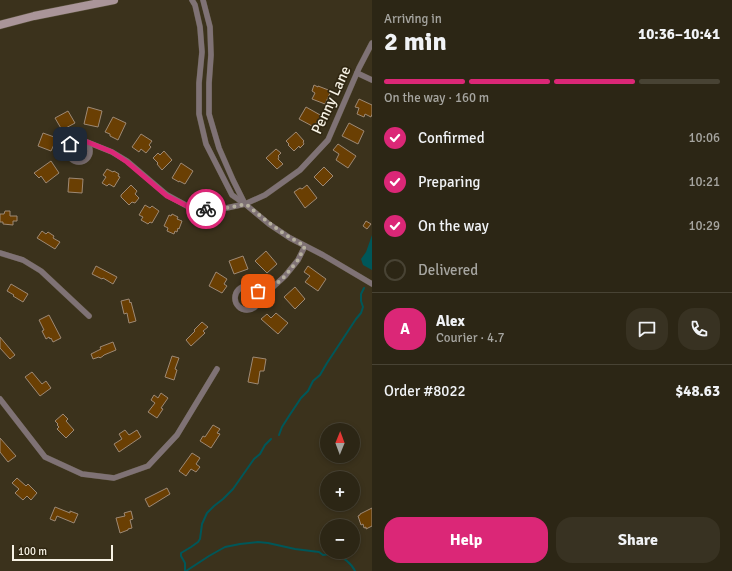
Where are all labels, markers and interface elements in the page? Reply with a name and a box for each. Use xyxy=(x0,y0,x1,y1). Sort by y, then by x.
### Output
text: Arriving in xyxy=(384,11,442,27)
text: 10:36–10:41 xyxy=(638,25,720,43)
text: 2 min xyxy=(384,26,447,58)
street label: Penny Lane xyxy=(307,63,355,137)
text: On the way · 160 m xyxy=(384,90,489,106)
pin xyxy=(53,127,87,161)
icon: check xyxy=(384,127,406,149)
text: Confirmed xyxy=(418,129,485,147)
text: 10:06 xyxy=(688,130,720,146)
icon: home xyxy=(59,133,81,155)
icon: check xyxy=(384,171,406,193)
text: Preparing xyxy=(418,173,481,191)
text: 10:21 xyxy=(688,174,720,190)
courier xyxy=(186,189,226,229)
icon: bike xyxy=(195,198,217,220)
icon: check xyxy=(384,215,406,237)
text: On the way xyxy=(418,217,489,235)
text: 10:29 xyxy=(688,218,720,234)
text: Delivered xyxy=(418,261,478,279)
pin xyxy=(241,274,275,308)
icon: bag xyxy=(247,280,269,302)
button: chat xyxy=(626,308,668,350)
button: phone xyxy=(678,308,720,350)
text: Alex xyxy=(436,312,465,330)
text: A xyxy=(400,320,410,338)
text: Courier · 4.7 xyxy=(436,330,505,346)
text: Order #8022 xyxy=(384,382,466,400)
text: $48.63 xyxy=(675,382,720,400)
north arrow xyxy=(320,423,360,463)
map controls xyxy=(320,423,360,559)
button: + xyxy=(320,471,360,511)
button: Help xyxy=(384,517,548,563)
button: Share xyxy=(556,517,720,563)
button: − xyxy=(320,519,360,559)
scale bar xyxy=(12,543,113,562)
text: 100 m xyxy=(18,545,47,558)

